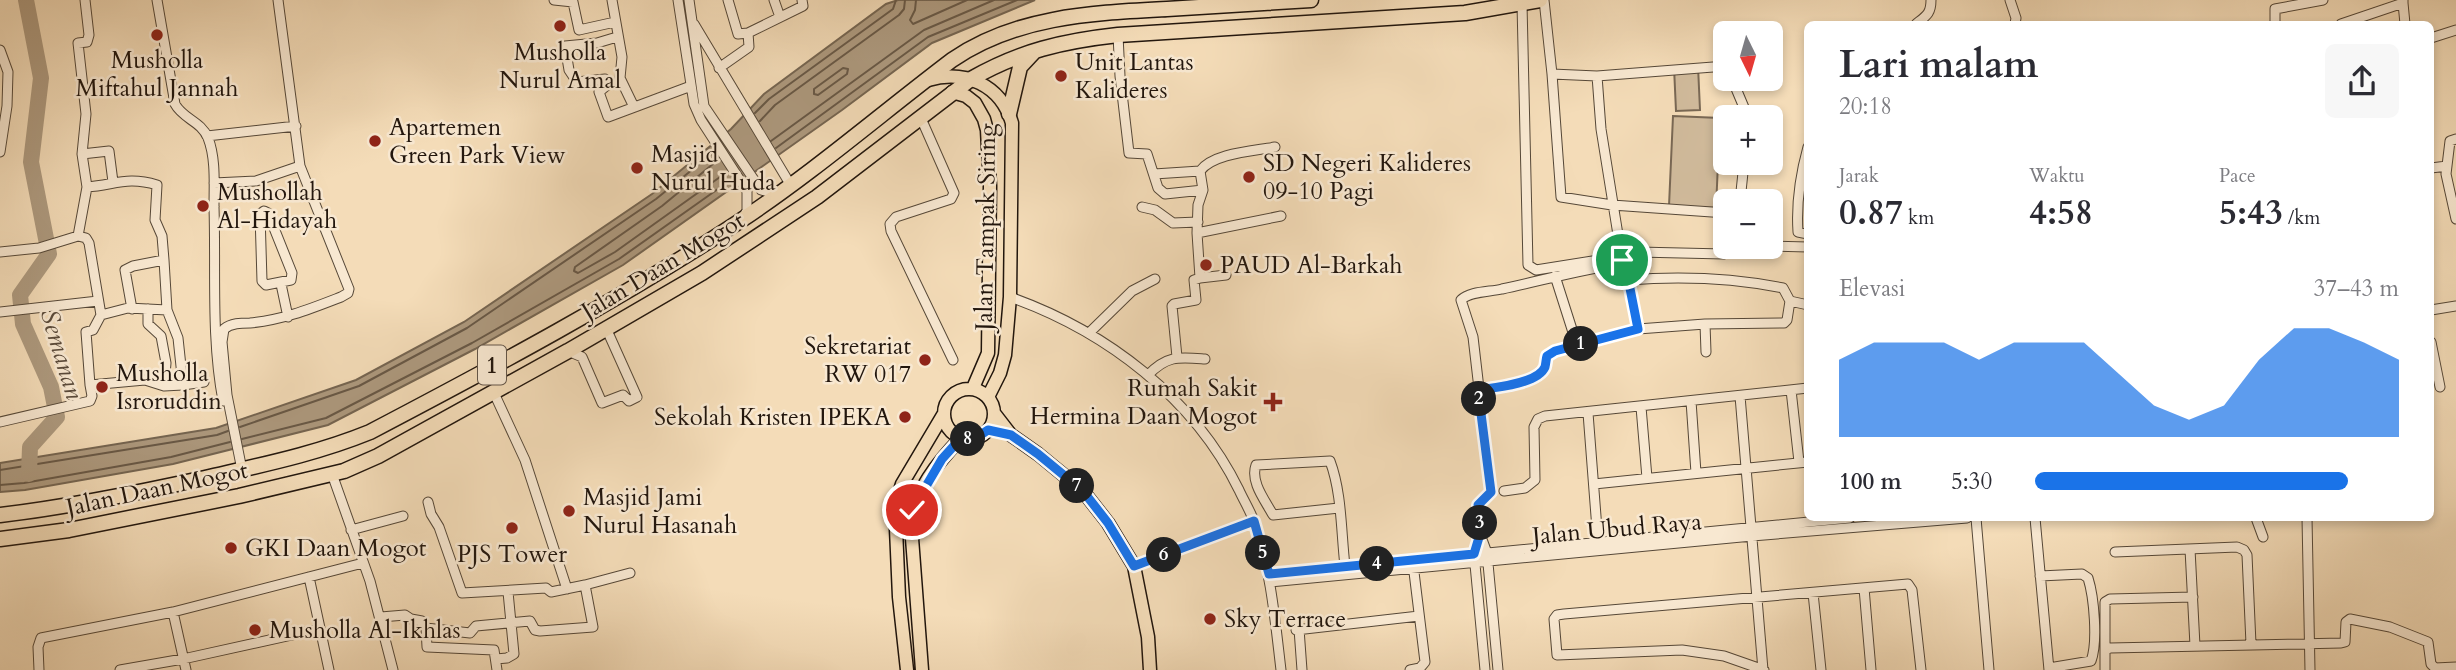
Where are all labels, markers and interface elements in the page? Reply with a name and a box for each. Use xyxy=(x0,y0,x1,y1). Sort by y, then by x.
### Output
marker: Musholla Nurul Amal xyxy=(552,18,568,34)
north arrow xyxy=(1713,21,1783,91)
map controls xyxy=(1713,21,1783,259)
marker: Musholla Miftahul Jannah xyxy=(149,27,165,43)
place label: Musholla Nurul Amal xyxy=(499,36,621,97)
text: Lari malam xyxy=(1839,39,2038,91)
place label: Musholla Miftahul Jannah xyxy=(76,44,238,105)
button: share xyxy=(2325,44,2399,118)
place label: Unit Lantas Kalideres xyxy=(1075,46,1194,107)
marker: Unit Lantas Kalideres xyxy=(1053,68,1069,84)
text: 20:18 xyxy=(1839,91,1892,122)
button: + xyxy=(1713,105,1783,175)
place label: Apartemen Green Park View xyxy=(389,111,566,172)
street label: Jalan Tampak Siring xyxy=(968,123,1004,334)
marker: Apartemen Green Park View xyxy=(367,133,383,149)
place label: Masjid Nurul Huda xyxy=(651,138,776,199)
place label: SD Negeri Kalideres 09-10 Pagi xyxy=(1263,147,1471,208)
marker: Masjid Nurul Huda xyxy=(629,160,645,176)
text: Jarak xyxy=(1839,163,1879,189)
text: Waktu xyxy=(2029,163,2085,189)
text: Pace xyxy=(2219,163,2256,189)
marker: SD Negeri Kalideres 09-10 Pagi xyxy=(1241,169,1257,185)
place label: Mushollah Al-Hidayah xyxy=(217,176,337,237)
button: − xyxy=(1713,189,1783,259)
text: 0.87 xyxy=(1839,189,1903,237)
text: 4:58 xyxy=(2029,189,2093,237)
text: 5:43 xyxy=(2219,189,2283,237)
marker: Mushollah Al-Hidayah xyxy=(195,198,211,214)
street label: Jalan Daan Mogot xyxy=(573,204,751,329)
text: km xyxy=(1903,205,1934,231)
text: /km xyxy=(2283,205,2320,231)
pin xyxy=(1592,230,1652,290)
icon: arrive xyxy=(1603,241,1641,279)
place label: PAUD Al-Barkah xyxy=(1220,249,1403,282)
marker: PAUD Al-Barkah xyxy=(1198,257,1214,273)
text: Elevasi xyxy=(1839,273,1905,304)
text: 37–43 m xyxy=(2314,273,2399,304)
water label: Semanan xyxy=(32,305,92,404)
pin: 1 xyxy=(1564,326,1598,362)
place label: Sekretariat RW 017 xyxy=(804,330,911,391)
text: 1 xyxy=(1576,330,1585,356)
road number: 1 xyxy=(478,346,506,384)
marker: Sekretariat RW 017 xyxy=(917,352,933,368)
place label: Musholla Isroruddin xyxy=(116,357,222,418)
place label: Rumah Sakit Hermina Daan Mogot xyxy=(1030,372,1257,433)
marker: Musholla Isroruddin xyxy=(94,379,110,395)
pin: 2 xyxy=(1462,382,1496,416)
text: 2 xyxy=(1474,385,1483,411)
marker: Rumah Sakit Hermina Daan Mogot xyxy=(1263,392,1283,412)
place label: Sekolah Kristen IPEKA xyxy=(654,401,892,434)
marker: Sekolah Kristen IPEKA xyxy=(897,409,913,425)
pin: 8 xyxy=(950,422,986,457)
text: 8 xyxy=(963,425,972,451)
street label: Jalan Daan Mogot xyxy=(60,454,251,525)
text: 100 m xyxy=(1839,466,1902,497)
text: 5:30 xyxy=(1951,466,1992,497)
pin: 7 xyxy=(1060,468,1094,504)
text: 7 xyxy=(1072,472,1081,498)
pin xyxy=(882,480,942,540)
place label: Masjid Jami Nurul Hasanah xyxy=(583,481,737,542)
icon: check xyxy=(893,491,931,529)
marker: Masjid Jami Nurul Hasanah xyxy=(561,503,577,519)
pin: 3 xyxy=(1462,505,1498,540)
street label: Jalan Ubud Raya xyxy=(1528,505,1704,553)
text: 3 xyxy=(1475,509,1484,535)
marker: PJS Tower xyxy=(504,520,520,536)
place label: GKI Daan Mogot xyxy=(245,532,427,565)
pin: 5 xyxy=(1246,536,1280,570)
place label: PJS Tower xyxy=(457,538,567,571)
pin: 6 xyxy=(1146,538,1182,572)
text: 5 xyxy=(1258,539,1267,565)
marker: GKI Daan Mogot xyxy=(223,540,239,556)
text: 6 xyxy=(1159,541,1168,567)
pin: 4 xyxy=(1360,546,1394,582)
text: 4 xyxy=(1372,550,1381,576)
place label: Sky Terrace xyxy=(1224,603,1346,636)
marker: Sky Terrace xyxy=(1202,611,1218,627)
place label: Musholla Al-Ikhlas xyxy=(269,614,461,647)
marker: Musholla Al-Ikhlas xyxy=(247,622,263,638)

